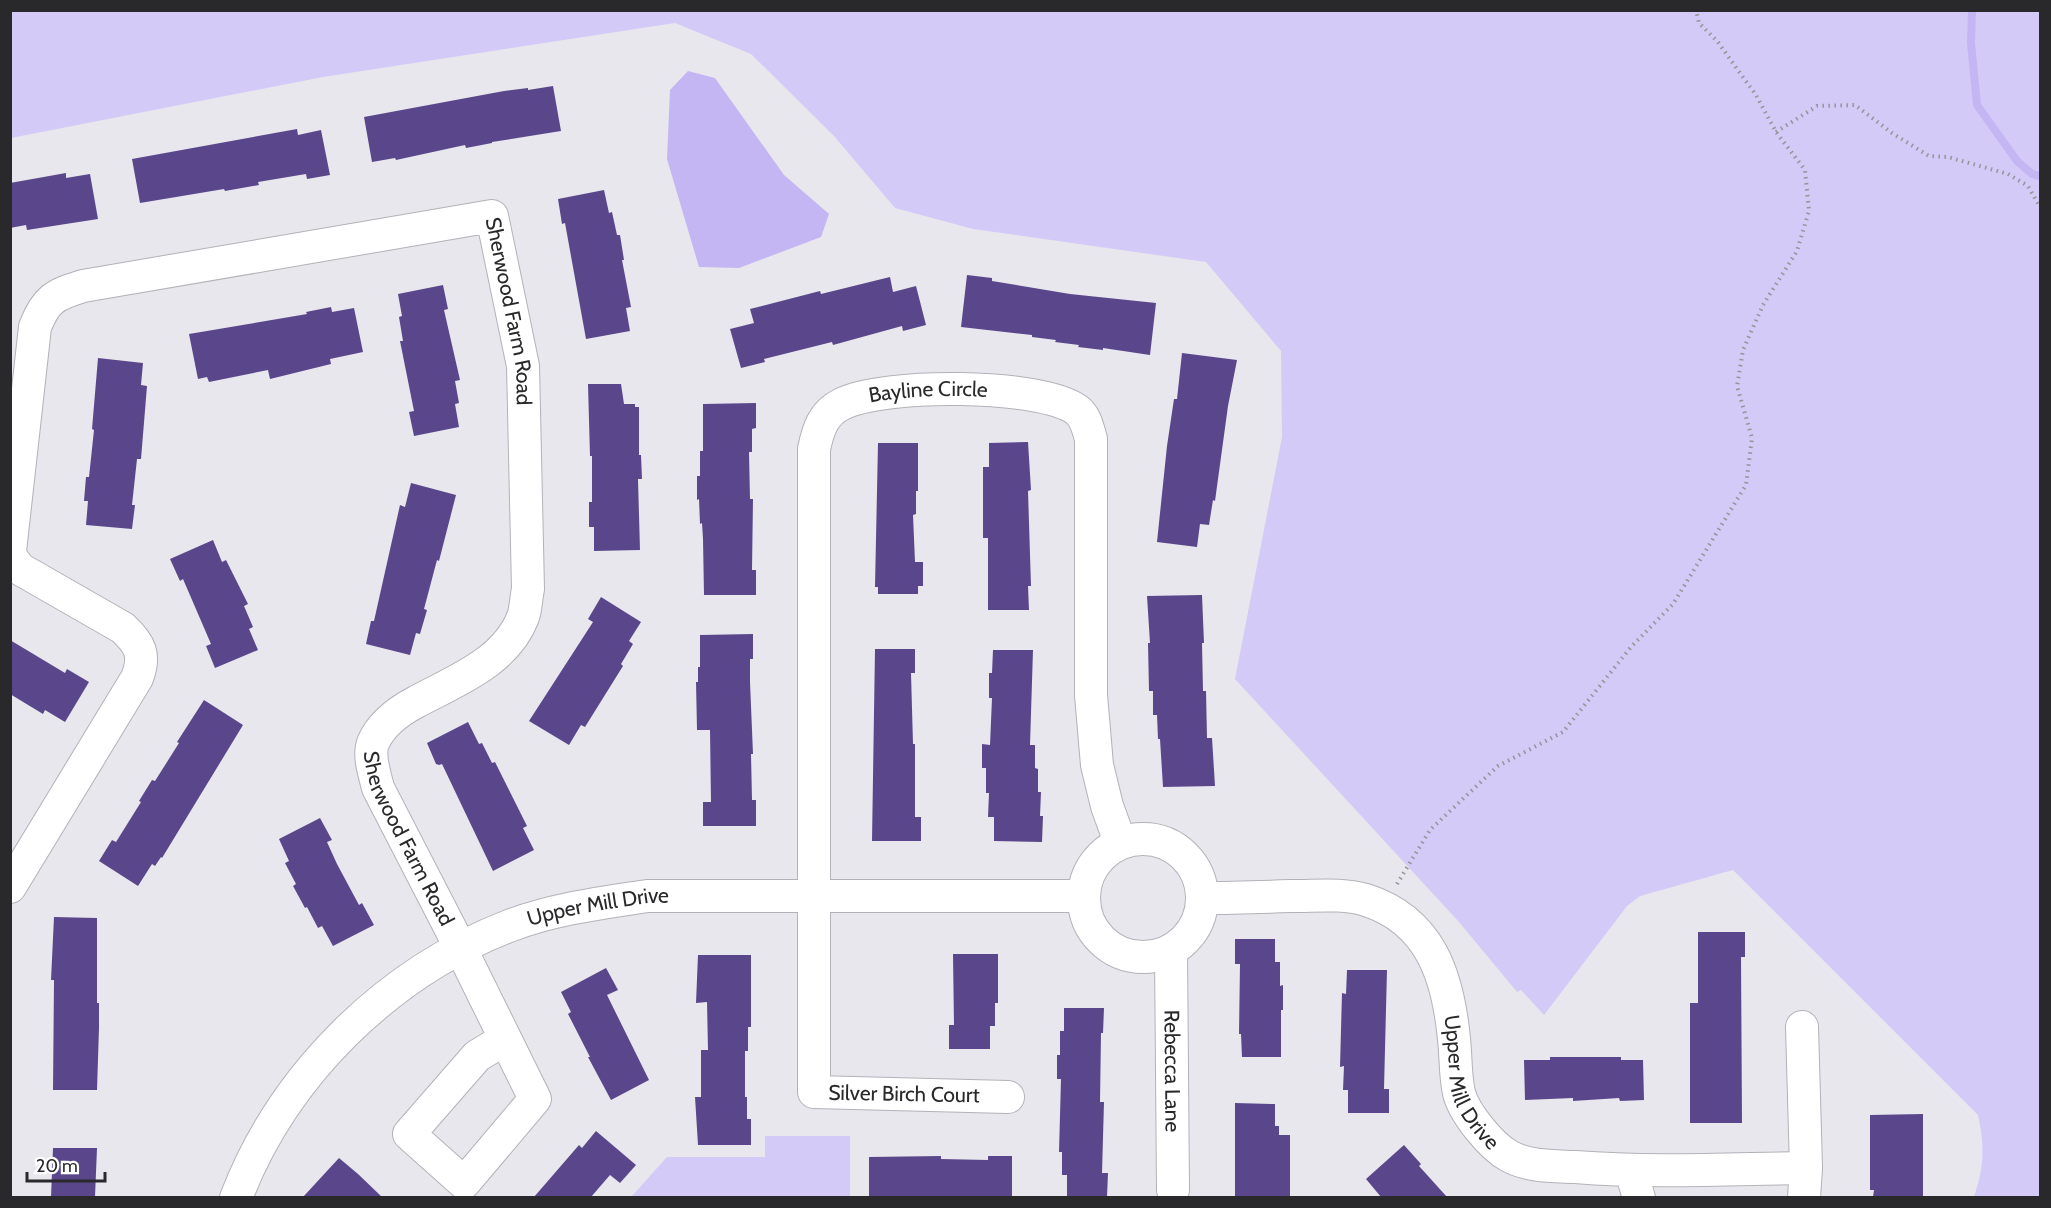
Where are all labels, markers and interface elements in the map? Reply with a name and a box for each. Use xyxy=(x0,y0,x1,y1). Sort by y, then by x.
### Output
street label: Sherwood Farm Road xyxy=(481,215,537,406)
street label: Bayline Circle xyxy=(867,376,989,407)
street label: Sherwood Farm Road xyxy=(359,750,460,930)
street label: Upper Mill Drive xyxy=(524,883,669,931)
street label: Rebecca Lane xyxy=(1159,1010,1186,1133)
street label: Upper Mill Drive xyxy=(1439,1013,1505,1155)
street label: Silver Birch Court xyxy=(828,1080,980,1107)
scale bar xyxy=(27,1145,105,1183)
text: 20 m xyxy=(36,1155,78,1177)

